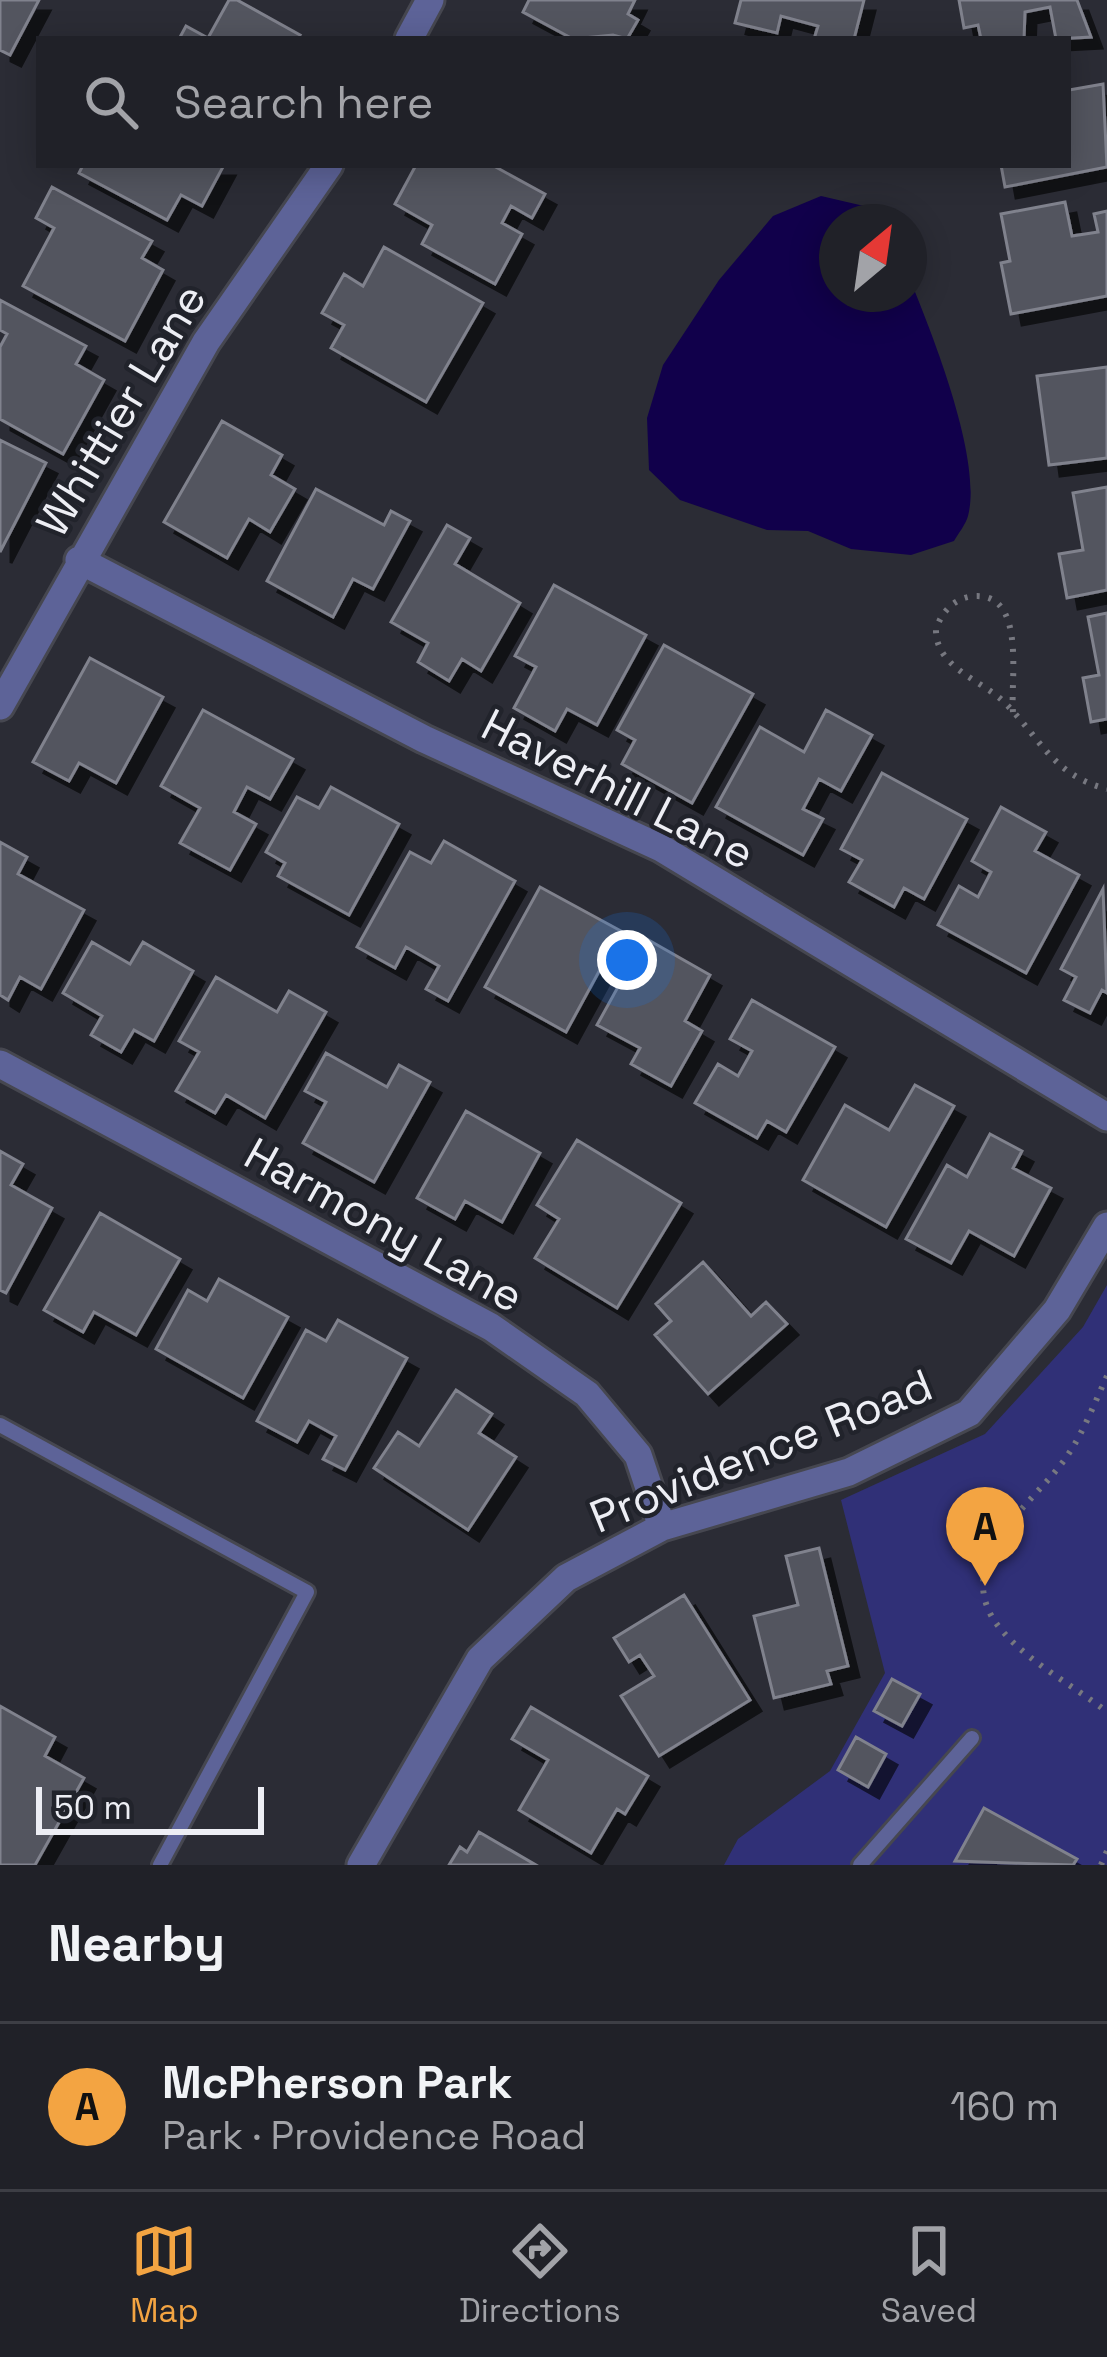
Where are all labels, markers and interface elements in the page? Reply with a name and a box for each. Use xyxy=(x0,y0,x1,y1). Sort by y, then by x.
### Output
search box xyxy=(36,36,1071,168)
icon: search xyxy=(78,69,144,135)
text: Search here xyxy=(174,74,433,131)
north arrow xyxy=(819,204,927,312)
street label: Whittier Lane xyxy=(23,274,219,546)
street label: Haverhill Lane xyxy=(472,696,764,882)
your location xyxy=(597,930,657,990)
street label: Harmony Lane xyxy=(235,1125,533,1325)
street label: Providence Road xyxy=(582,1356,940,1546)
pin: A xyxy=(946,1487,1024,1586)
scale bar xyxy=(36,1781,264,1834)
text: 50 m xyxy=(54,1787,132,1829)
text: Nearby xyxy=(48,1911,225,1976)
text: McPherson Park xyxy=(162,2054,512,2111)
text: A xyxy=(75,2082,99,2131)
text: 160 m xyxy=(950,2082,1059,2131)
text: Park · Providence Road xyxy=(162,2111,586,2160)
tab: Map xyxy=(130,2218,199,2332)
tab: Directions xyxy=(459,2218,621,2332)
tab: Saved xyxy=(881,2218,977,2332)

